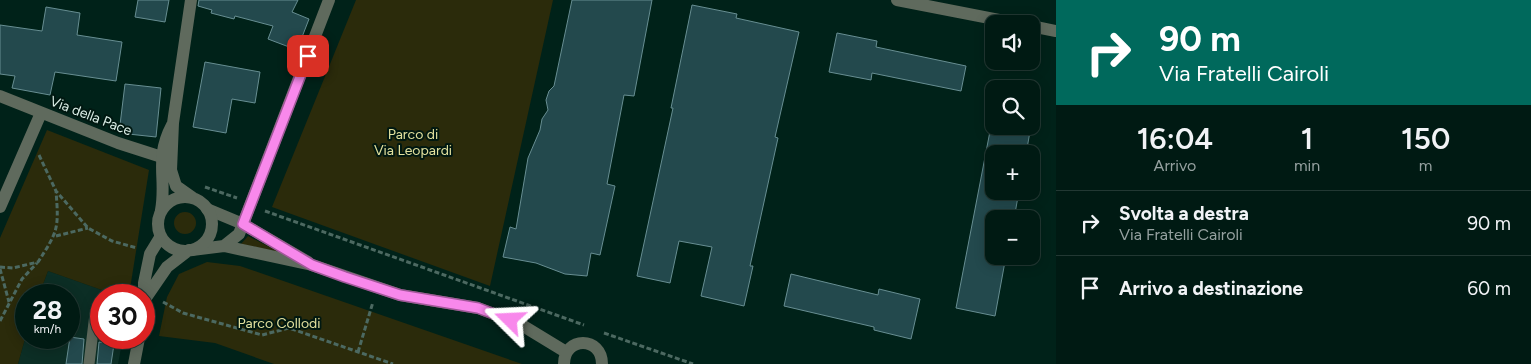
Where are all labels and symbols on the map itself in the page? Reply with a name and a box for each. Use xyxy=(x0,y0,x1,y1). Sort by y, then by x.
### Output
pin xyxy=(287,35,329,77)
street label: Via della Pace xyxy=(48,93,135,140)
park label: Parco di Via Leopardi xyxy=(374,126,452,159)
speed limit sign: 30 xyxy=(90,284,155,349)
position arrow xyxy=(483,293,535,345)
park label: Parco Collodi xyxy=(238,315,320,332)

